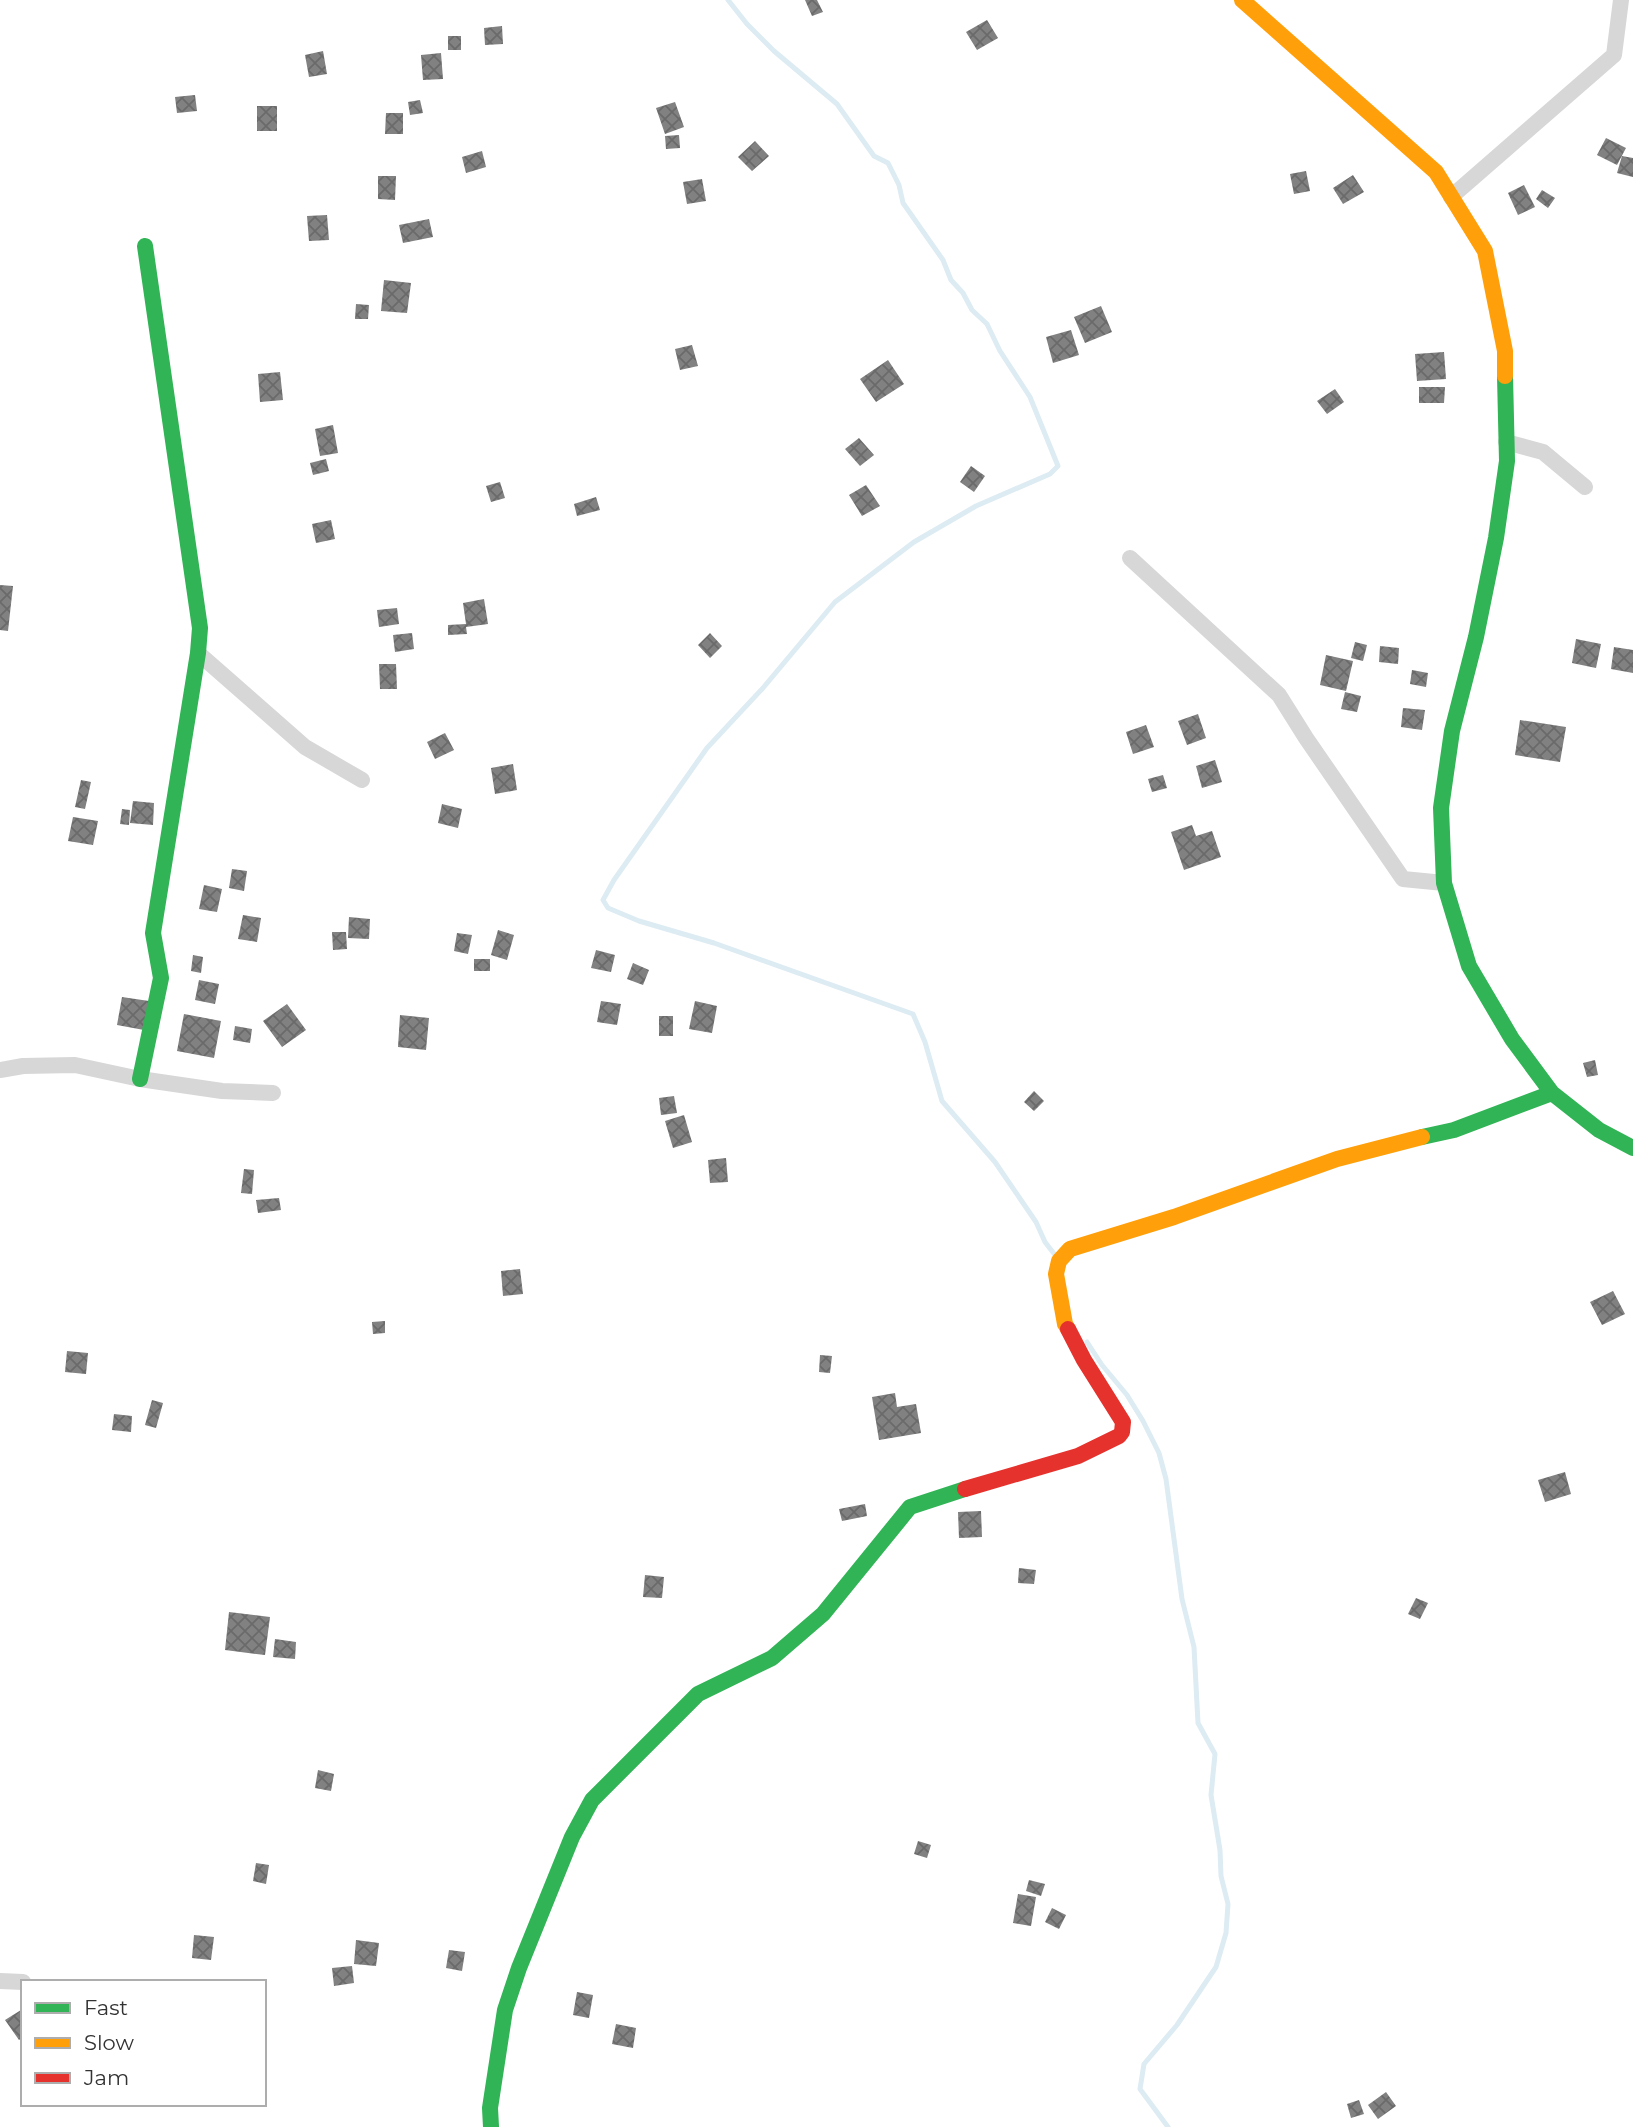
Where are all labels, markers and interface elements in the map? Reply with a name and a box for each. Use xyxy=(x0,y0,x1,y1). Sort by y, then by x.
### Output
legend xyxy=(21,1980,266,2106)
text: Fast xyxy=(84,1995,128,2020)
text: Slow xyxy=(84,2030,134,2055)
text: Jam xyxy=(83,2065,129,2090)

